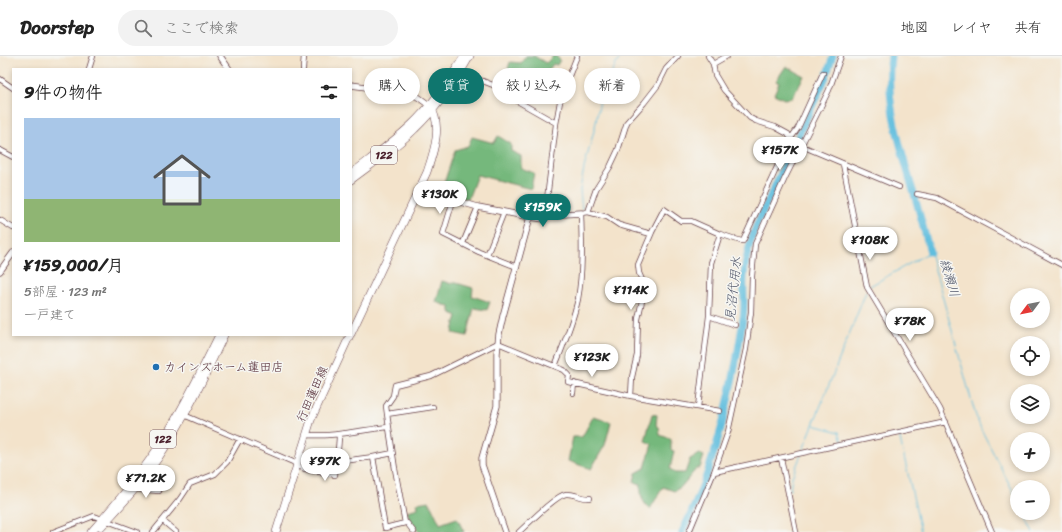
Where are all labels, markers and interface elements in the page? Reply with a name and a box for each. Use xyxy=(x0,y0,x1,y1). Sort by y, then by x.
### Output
search box xyxy=(118,10,398,46)
text: Doorstep xyxy=(20,11,94,44)
text: ここで検索 xyxy=(164,15,239,41)
text: 地図 xyxy=(901,15,929,40)
text: レイヤ xyxy=(951,15,992,40)
text: 共有 xyxy=(1014,15,1042,40)
icon: search xyxy=(132,17,154,39)
chip: 購入 xyxy=(364,68,420,104)
chip: 賃貸 xyxy=(428,68,484,104)
chip: 絞り込み xyxy=(492,68,576,104)
chip: 新着 xyxy=(584,68,640,104)
text: 9件の物件 xyxy=(24,77,102,107)
icon: filters xyxy=(318,81,340,103)
pin: ¥157K xyxy=(752,137,808,171)
text: ¥157K xyxy=(762,138,798,161)
icon: home xyxy=(146,144,218,216)
road number: 122 xyxy=(371,146,397,164)
pin: ¥130K xyxy=(412,181,468,215)
text: ¥130K xyxy=(422,182,458,205)
pin: ¥159K xyxy=(515,194,571,228)
text: ¥159K xyxy=(525,195,561,218)
pin: ¥108K xyxy=(842,227,898,261)
text: ¥108K xyxy=(852,228,888,251)
text: ¥159,000/月 xyxy=(24,250,124,280)
water label: 見沼代用水 xyxy=(718,255,748,323)
water label: 綾瀬川 xyxy=(934,256,966,300)
pin: ¥114K xyxy=(603,277,659,311)
text: ¥114K xyxy=(614,278,648,301)
text: 5部屋 · 123 m² xyxy=(24,280,107,303)
north arrow xyxy=(1010,288,1050,328)
map controls xyxy=(1010,288,1050,520)
text: 一戸建て xyxy=(24,303,76,326)
pin: ¥78K xyxy=(886,308,934,342)
text: ¥78K xyxy=(895,309,925,332)
button: locate xyxy=(1010,336,1050,376)
pin: ¥123K xyxy=(564,344,620,378)
text: ¥123K xyxy=(574,345,610,368)
place label: カインズホーム蓮田店 xyxy=(164,356,284,378)
marker: カインズホーム蓮田店 xyxy=(151,362,161,372)
street label: 行田蓮田線 xyxy=(290,362,334,426)
button: layers xyxy=(1010,384,1050,424)
road number: 122 xyxy=(150,430,176,448)
button: + xyxy=(1010,432,1050,472)
pin: ¥97K xyxy=(301,448,349,482)
text: ¥97K xyxy=(310,449,340,472)
pin: ¥71.2K xyxy=(113,465,179,499)
text: ¥71.2K xyxy=(126,466,166,489)
button: − xyxy=(1010,480,1050,520)

